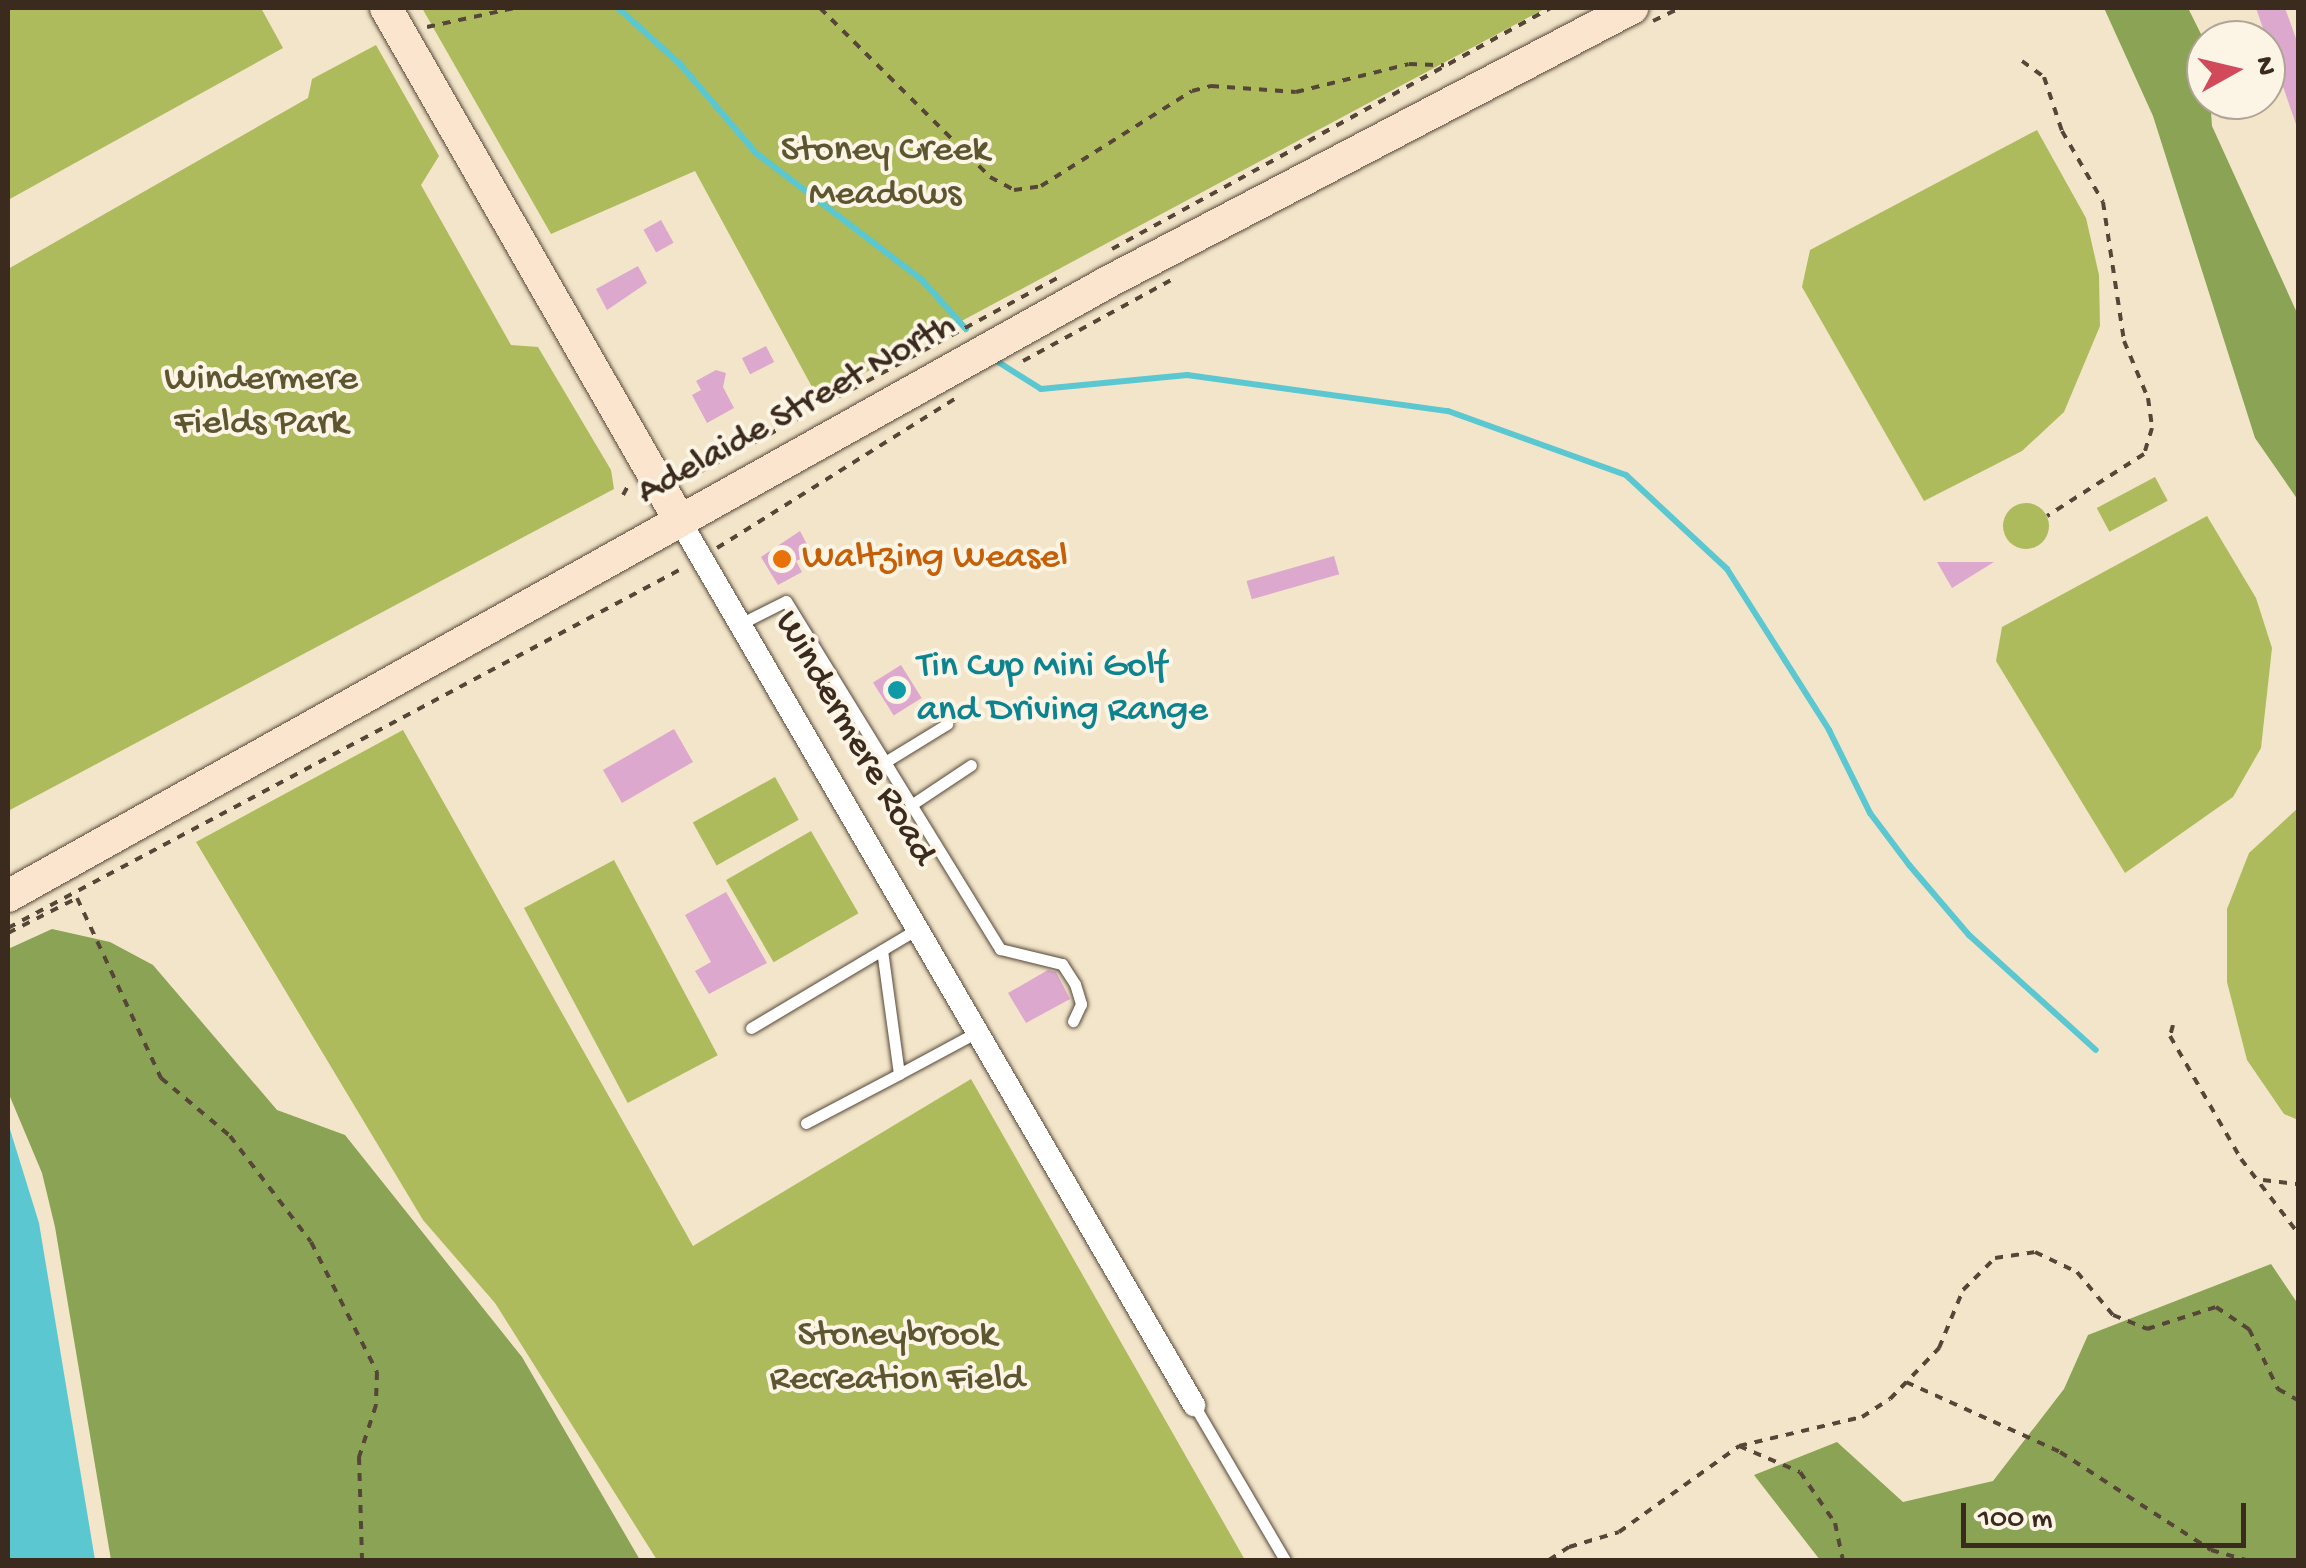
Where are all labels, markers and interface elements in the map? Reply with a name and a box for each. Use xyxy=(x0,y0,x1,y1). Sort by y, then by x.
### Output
north arrow xyxy=(2186,20,2286,120)
text: N xyxy=(2247,55,2282,77)
park label: Stoney Creek Meadows xyxy=(781,129,989,218)
street label: Adelaide Street North xyxy=(630,303,964,517)
park label: Windermere Fields Park xyxy=(164,358,358,448)
place label: Waltzing Weasel xyxy=(802,536,1068,582)
marker: Waltzing Weasel xyxy=(771,548,793,570)
street label: Windermere Road xyxy=(762,604,944,874)
place label: Tin Cup Mini Golf and Driving Range xyxy=(917,645,1208,734)
marker: Tin Cup Mini Golf and Driving Range xyxy=(886,679,908,701)
park label: Stoneybrook Recreation Field xyxy=(769,1314,1025,1404)
scale bar xyxy=(1966,1483,2251,1545)
text: 100 m xyxy=(1978,1503,2053,1538)

